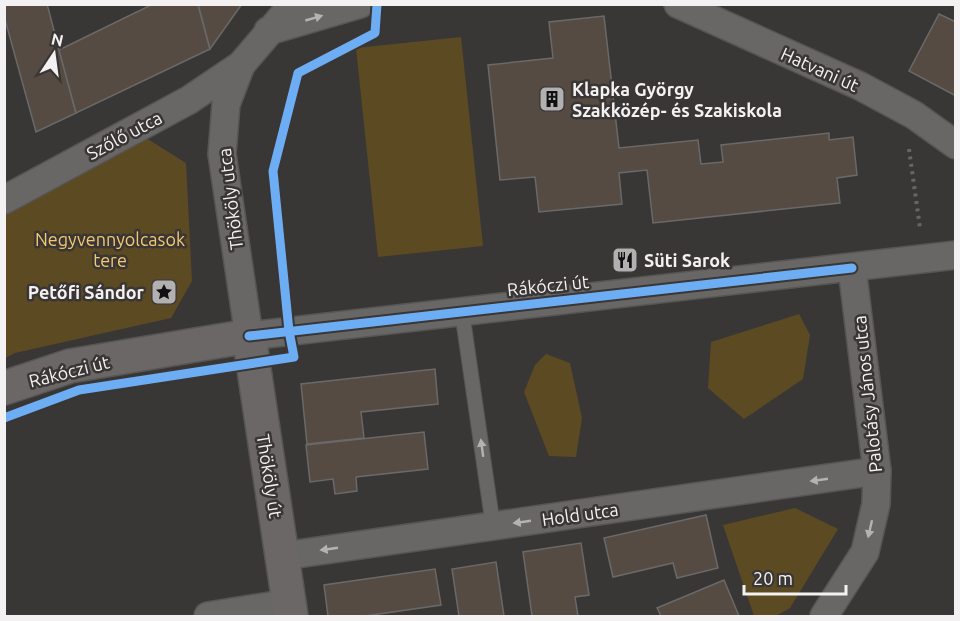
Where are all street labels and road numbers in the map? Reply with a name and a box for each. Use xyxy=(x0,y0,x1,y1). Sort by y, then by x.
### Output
street label: Hatvani út xyxy=(778,43,862,95)
street label: Szőlő utca xyxy=(83,107,165,163)
street label: Thököly utca xyxy=(214,147,246,251)
street label: Rákóczi út xyxy=(506,271,590,299)
street label: Palotásy János utca xyxy=(849,315,885,473)
street label: Rákóczi út xyxy=(27,351,111,391)
street label: Thököly út xyxy=(253,432,287,520)
street label: Hold utca xyxy=(540,499,620,529)

